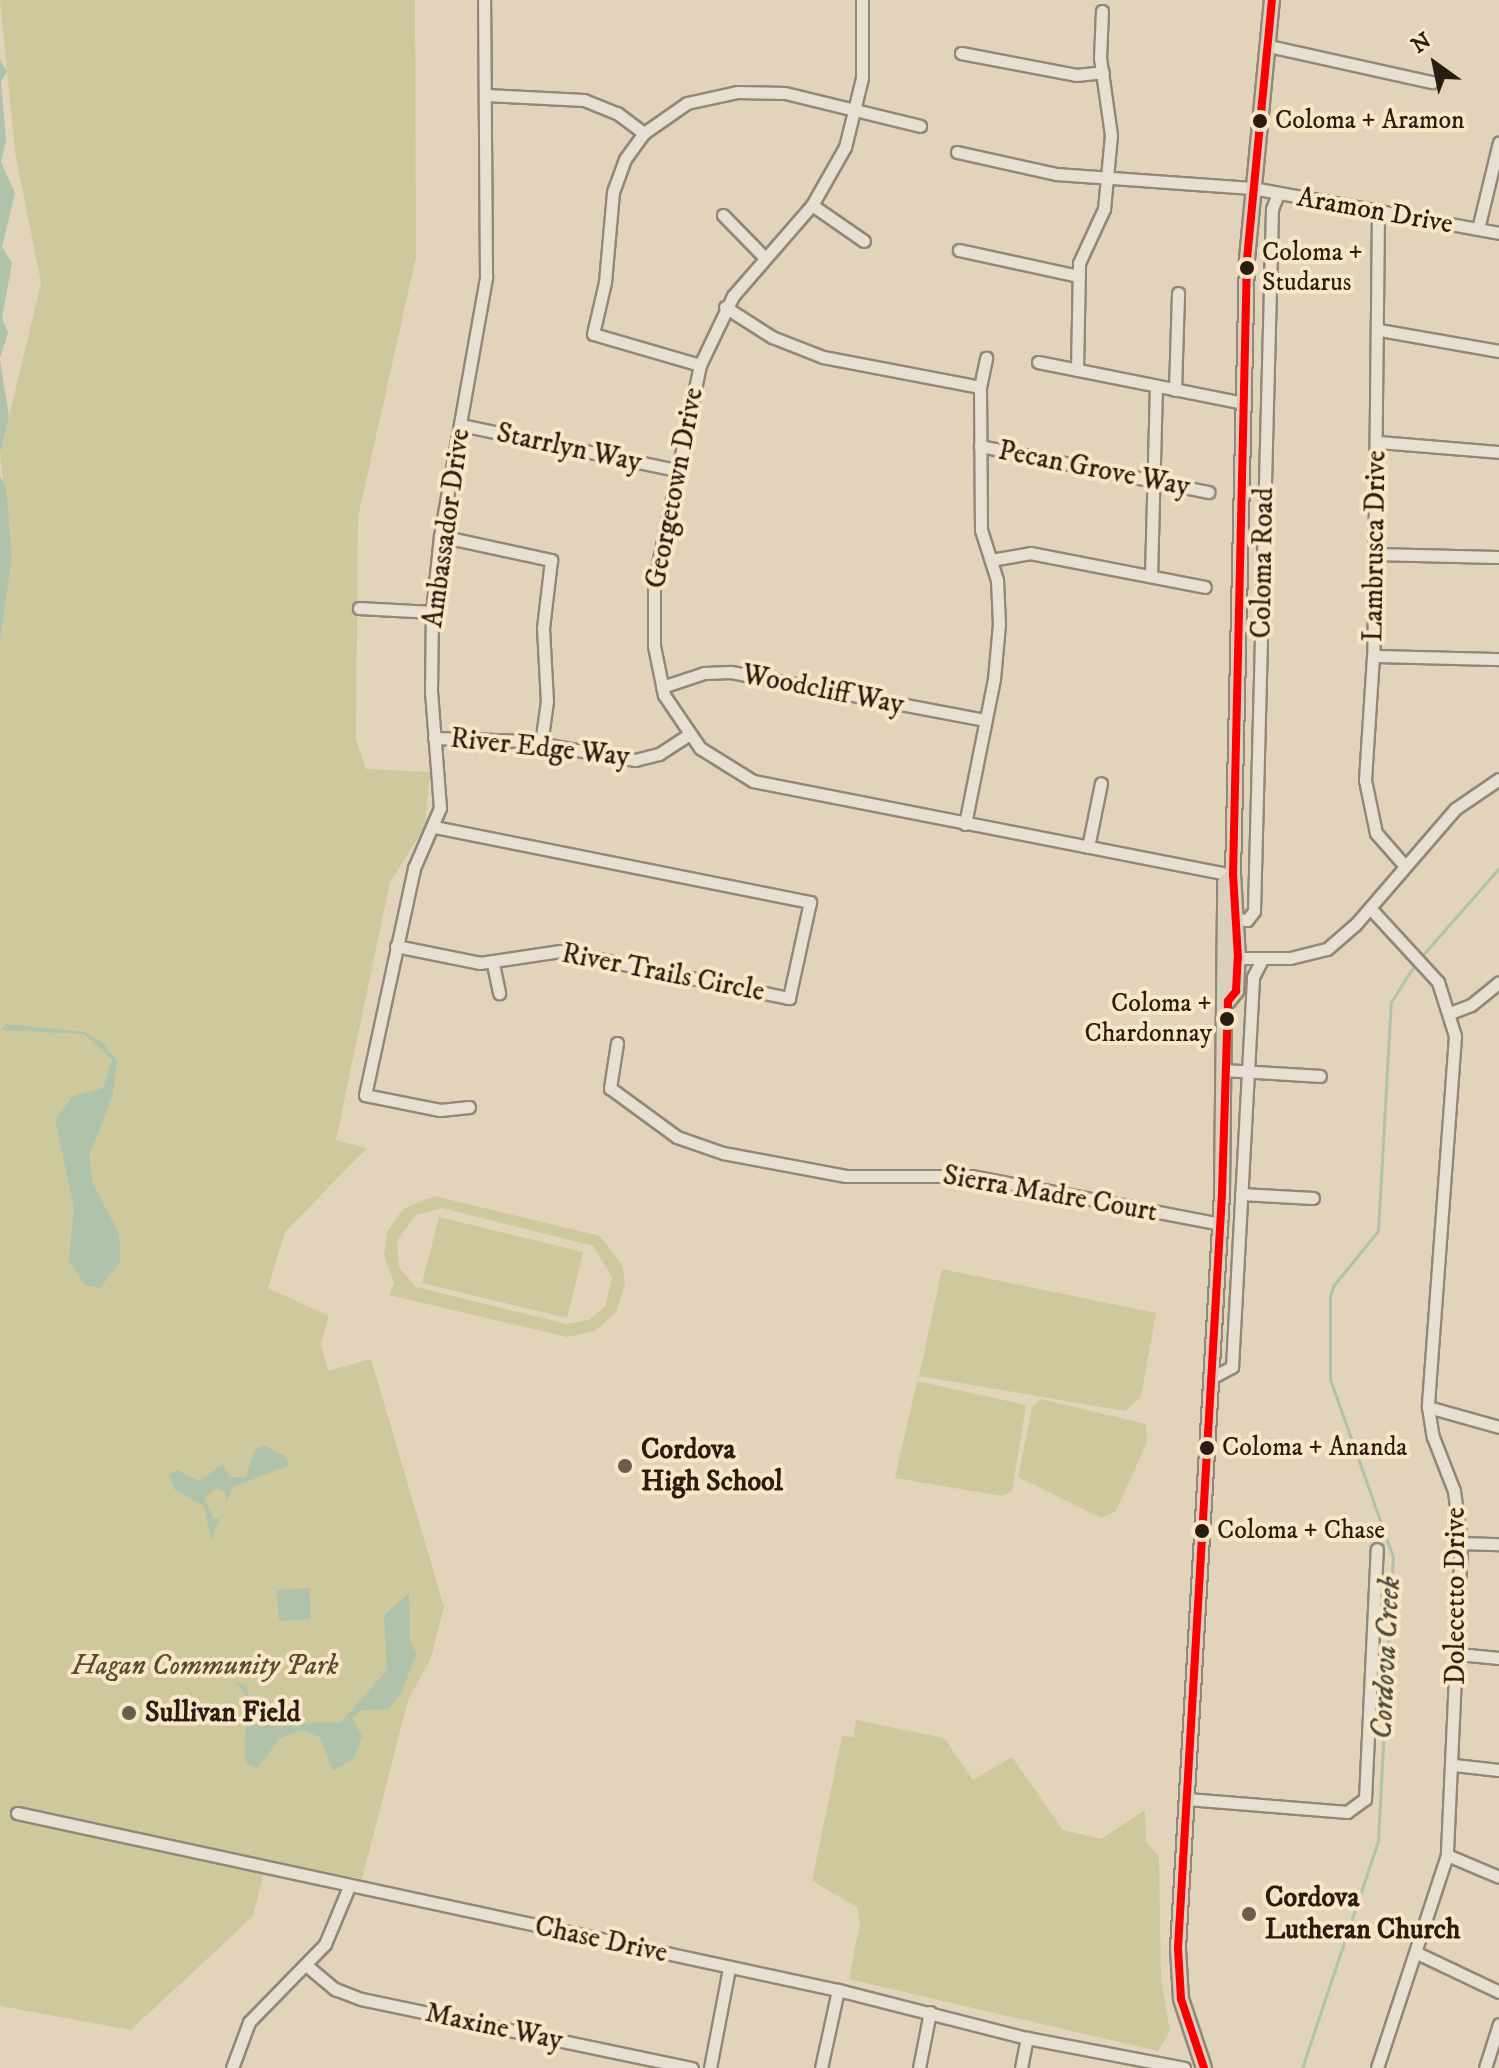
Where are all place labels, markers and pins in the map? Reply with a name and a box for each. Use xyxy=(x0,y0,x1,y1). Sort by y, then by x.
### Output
place label: Coloma + Aramon xyxy=(1275,105,1465,137)
marker: Coloma + Aramon xyxy=(1252,113,1268,129)
place label: Coloma + Studarus xyxy=(1262,237,1363,298)
marker: Coloma + Studarus xyxy=(1239,260,1255,276)
place label: Coloma + Chardonnay xyxy=(1084,988,1212,1050)
marker: Coloma + Chardonnay xyxy=(1219,1011,1235,1027)
place label: Coloma + Ananda xyxy=(1222,1432,1407,1464)
place label: Cordova High School xyxy=(641,1433,783,1499)
marker: Coloma + Ananda xyxy=(1199,1440,1215,1456)
marker: Cordova High School xyxy=(616,1457,634,1475)
place label: Coloma + Chase xyxy=(1217,1515,1385,1547)
marker: Coloma + Chase xyxy=(1194,1523,1210,1539)
place label: Sullivan Field xyxy=(145,1696,300,1730)
marker: Sullivan Field xyxy=(120,1704,138,1722)
place label: Cordova Lutheran Church xyxy=(1265,1881,1461,1947)
marker: Cordova Lutheran Church xyxy=(1240,1905,1258,1923)

